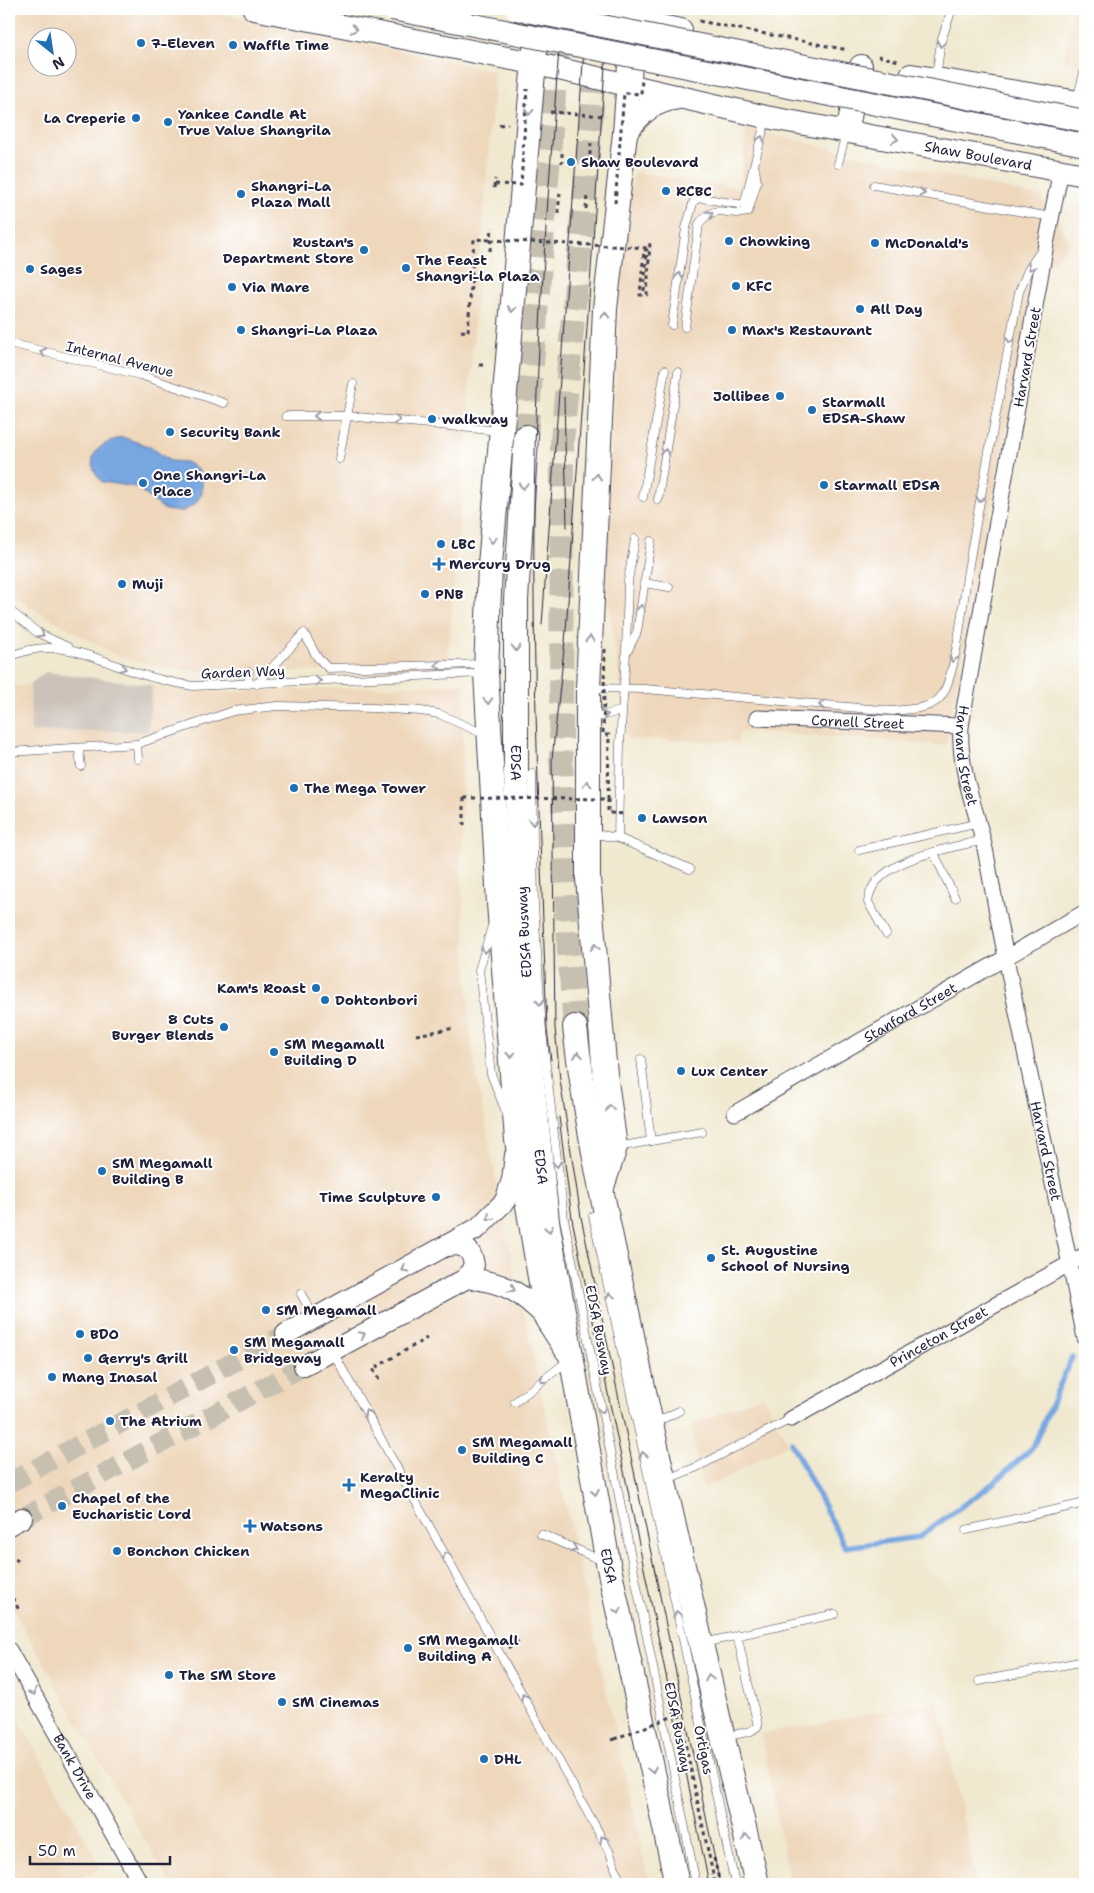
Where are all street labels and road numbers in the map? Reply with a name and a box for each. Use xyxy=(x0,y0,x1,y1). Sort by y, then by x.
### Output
street label: Shaw Boulevard xyxy=(923,137,1033,174)
street label: Harvard Street xyxy=(1009,305,1045,409)
street label: Internal Avenue xyxy=(64,337,176,381)
street label: Garden Way xyxy=(201,662,285,682)
street label: Harvard Street xyxy=(952,704,982,808)
street label: Cornell Street xyxy=(811,711,905,733)
street label: EDSA xyxy=(507,745,525,781)
street label: EDSA Busway xyxy=(513,886,535,978)
street label: Stanford Street xyxy=(860,979,960,1046)
street label: Harvard Street xyxy=(1027,1099,1065,1203)
street label: EDSA xyxy=(530,1148,552,1185)
street label: EDSA Busway xyxy=(581,1283,617,1377)
street label: Princeton Street xyxy=(886,1302,991,1371)
street label: EDSA xyxy=(597,1547,621,1585)
street label: EDSA Busway xyxy=(660,1680,696,1774)
street label: Ortigas xyxy=(690,1724,718,1776)
street label: Bank Drive xyxy=(49,1731,101,1803)

